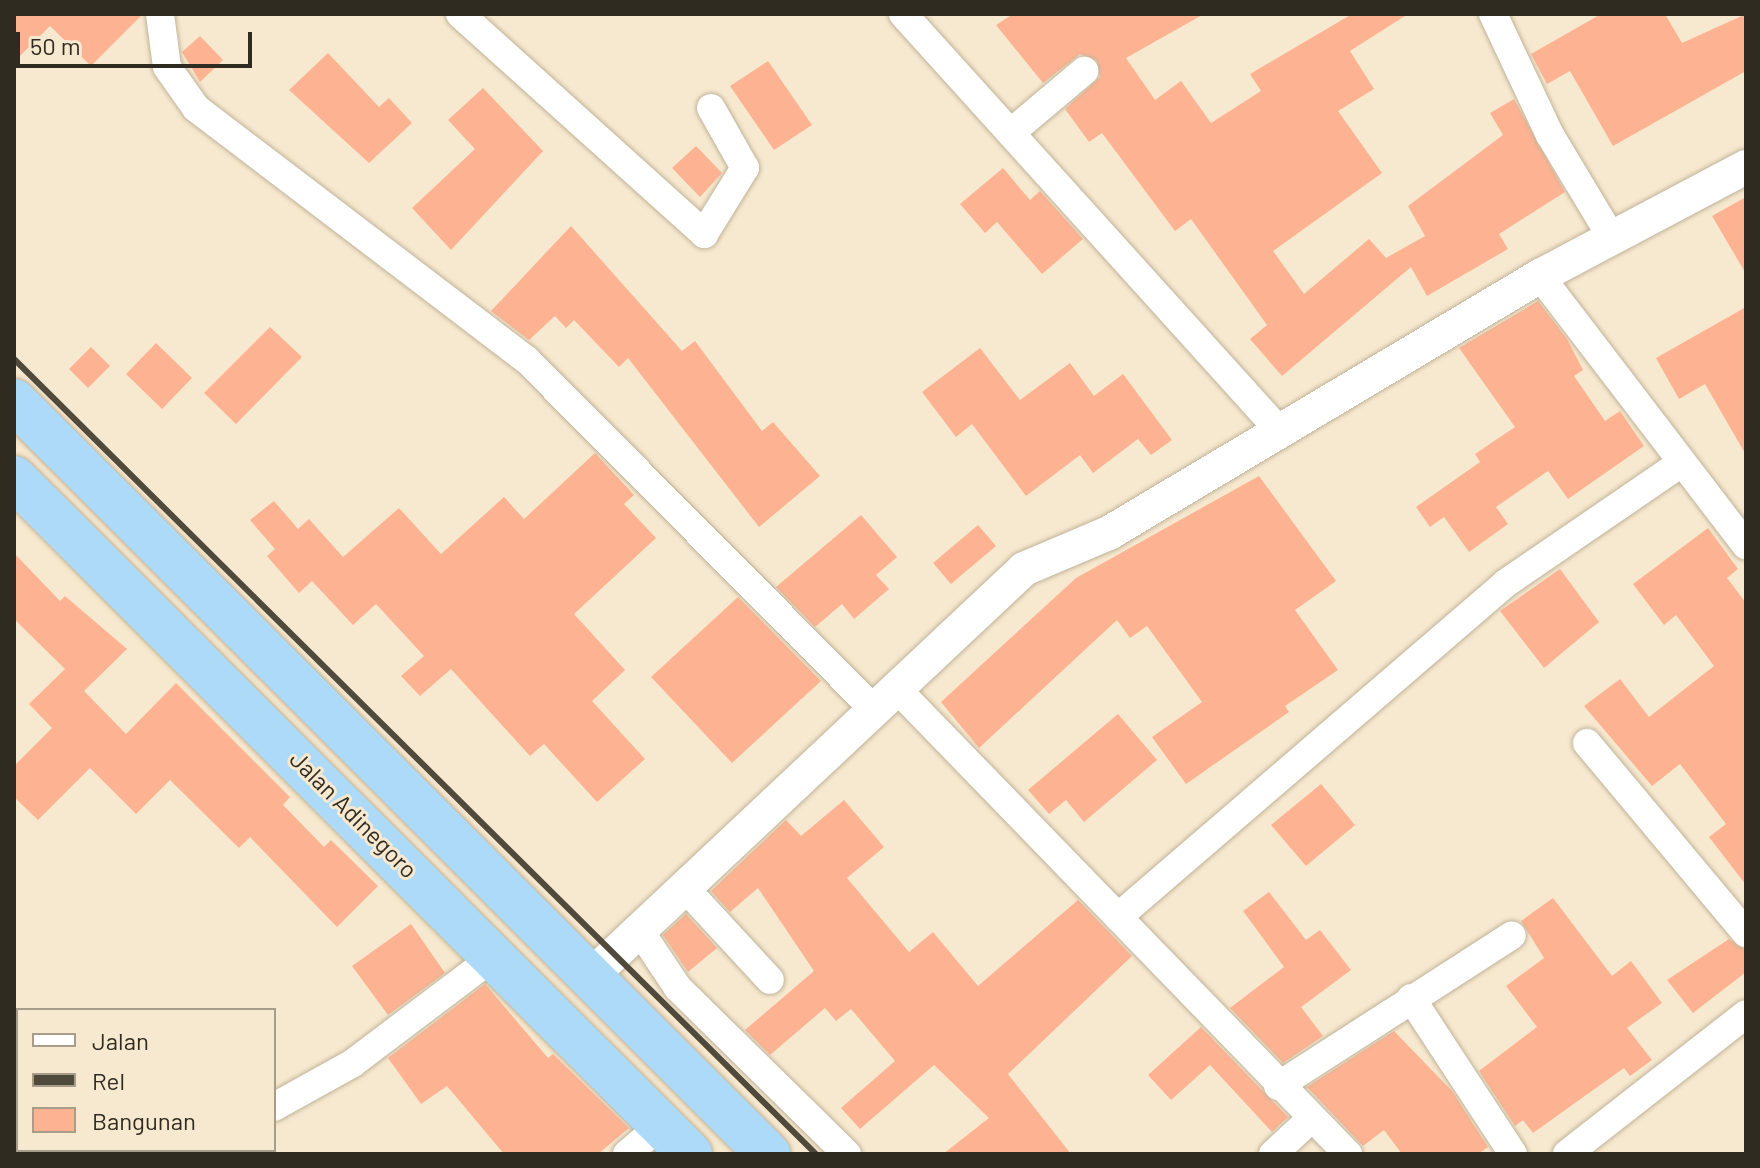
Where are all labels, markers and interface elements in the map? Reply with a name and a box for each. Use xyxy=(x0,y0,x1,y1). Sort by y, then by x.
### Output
scale bar xyxy=(20,16,256,66)
text: 50 m xyxy=(30,31,81,60)
street label: Jalan Adinegoro xyxy=(284,744,424,884)
legend xyxy=(16,1008,276,1152)
text: Jalan xyxy=(92,1026,149,1055)
text: Rel xyxy=(92,1066,125,1095)
text: Bangunan xyxy=(92,1106,196,1135)

